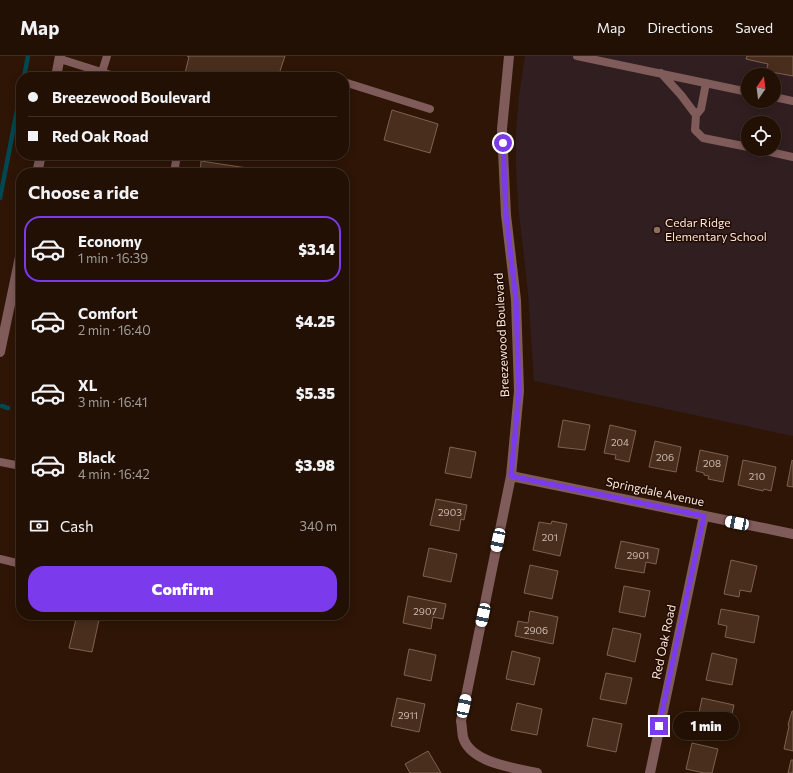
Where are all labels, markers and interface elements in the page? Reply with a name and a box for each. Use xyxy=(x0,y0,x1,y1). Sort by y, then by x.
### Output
text: Map xyxy=(20,16,59,39)
text: Map xyxy=(597,19,626,36)
text: Directions xyxy=(648,19,713,36)
text: Saved xyxy=(735,19,773,36)
north arrow xyxy=(741,68,781,108)
map controls xyxy=(741,68,781,156)
text: Breezewood Boulevard xyxy=(52,88,211,106)
button: locate xyxy=(741,116,781,156)
text: Red Oak Road xyxy=(52,127,148,145)
route start xyxy=(494,134,512,152)
text: Choose a ride xyxy=(28,181,139,203)
place label: Cedar Ridge Elementary School xyxy=(665,215,767,243)
marker: Cedar Ridge Elementary School xyxy=(652,225,662,235)
icon: car xyxy=(30,231,66,267)
text: Economy xyxy=(78,232,142,250)
text: $3.14 xyxy=(298,240,335,258)
text: 1 min · 16:39 xyxy=(78,250,148,266)
street label: Breezewood Boulevard xyxy=(491,272,511,398)
icon: car xyxy=(30,303,66,339)
text: Comfort xyxy=(78,304,138,322)
text: $4.25 xyxy=(295,312,335,330)
text: 2 min · 16:40 xyxy=(78,322,151,338)
icon: car xyxy=(30,375,66,411)
text: XL xyxy=(78,376,97,394)
text: $5.35 xyxy=(296,384,335,402)
text: 3 min · 16:41 xyxy=(78,394,148,410)
house number: 204 xyxy=(611,436,629,448)
icon: car xyxy=(30,447,66,483)
text: Black xyxy=(78,448,116,466)
house number: 206 xyxy=(656,451,674,463)
text: $3.98 xyxy=(295,456,335,474)
house number: 208 xyxy=(703,457,721,469)
text: 4 min · 16:42 xyxy=(78,466,150,482)
house number: 210 xyxy=(749,470,765,482)
street label: Springdale Avenue xyxy=(605,474,706,508)
house number: 2903 xyxy=(438,506,462,518)
icon: cash xyxy=(28,515,50,537)
car xyxy=(724,515,750,531)
text: Cash xyxy=(60,517,94,535)
text: 340 m xyxy=(299,518,337,534)
car xyxy=(490,527,506,553)
house number: 201 xyxy=(542,531,558,543)
house number: 2901 xyxy=(627,549,649,561)
button: Confirm xyxy=(28,566,337,612)
car xyxy=(475,602,491,628)
street label: Red Oak Road xyxy=(648,603,678,680)
house number: 2907 xyxy=(413,605,437,617)
house number: 2906 xyxy=(524,624,548,636)
car xyxy=(456,693,472,719)
house number: 2911 xyxy=(398,709,418,721)
callout: 1 min xyxy=(673,712,739,740)
route end xyxy=(650,717,668,735)
text: 1 min xyxy=(690,718,722,734)

